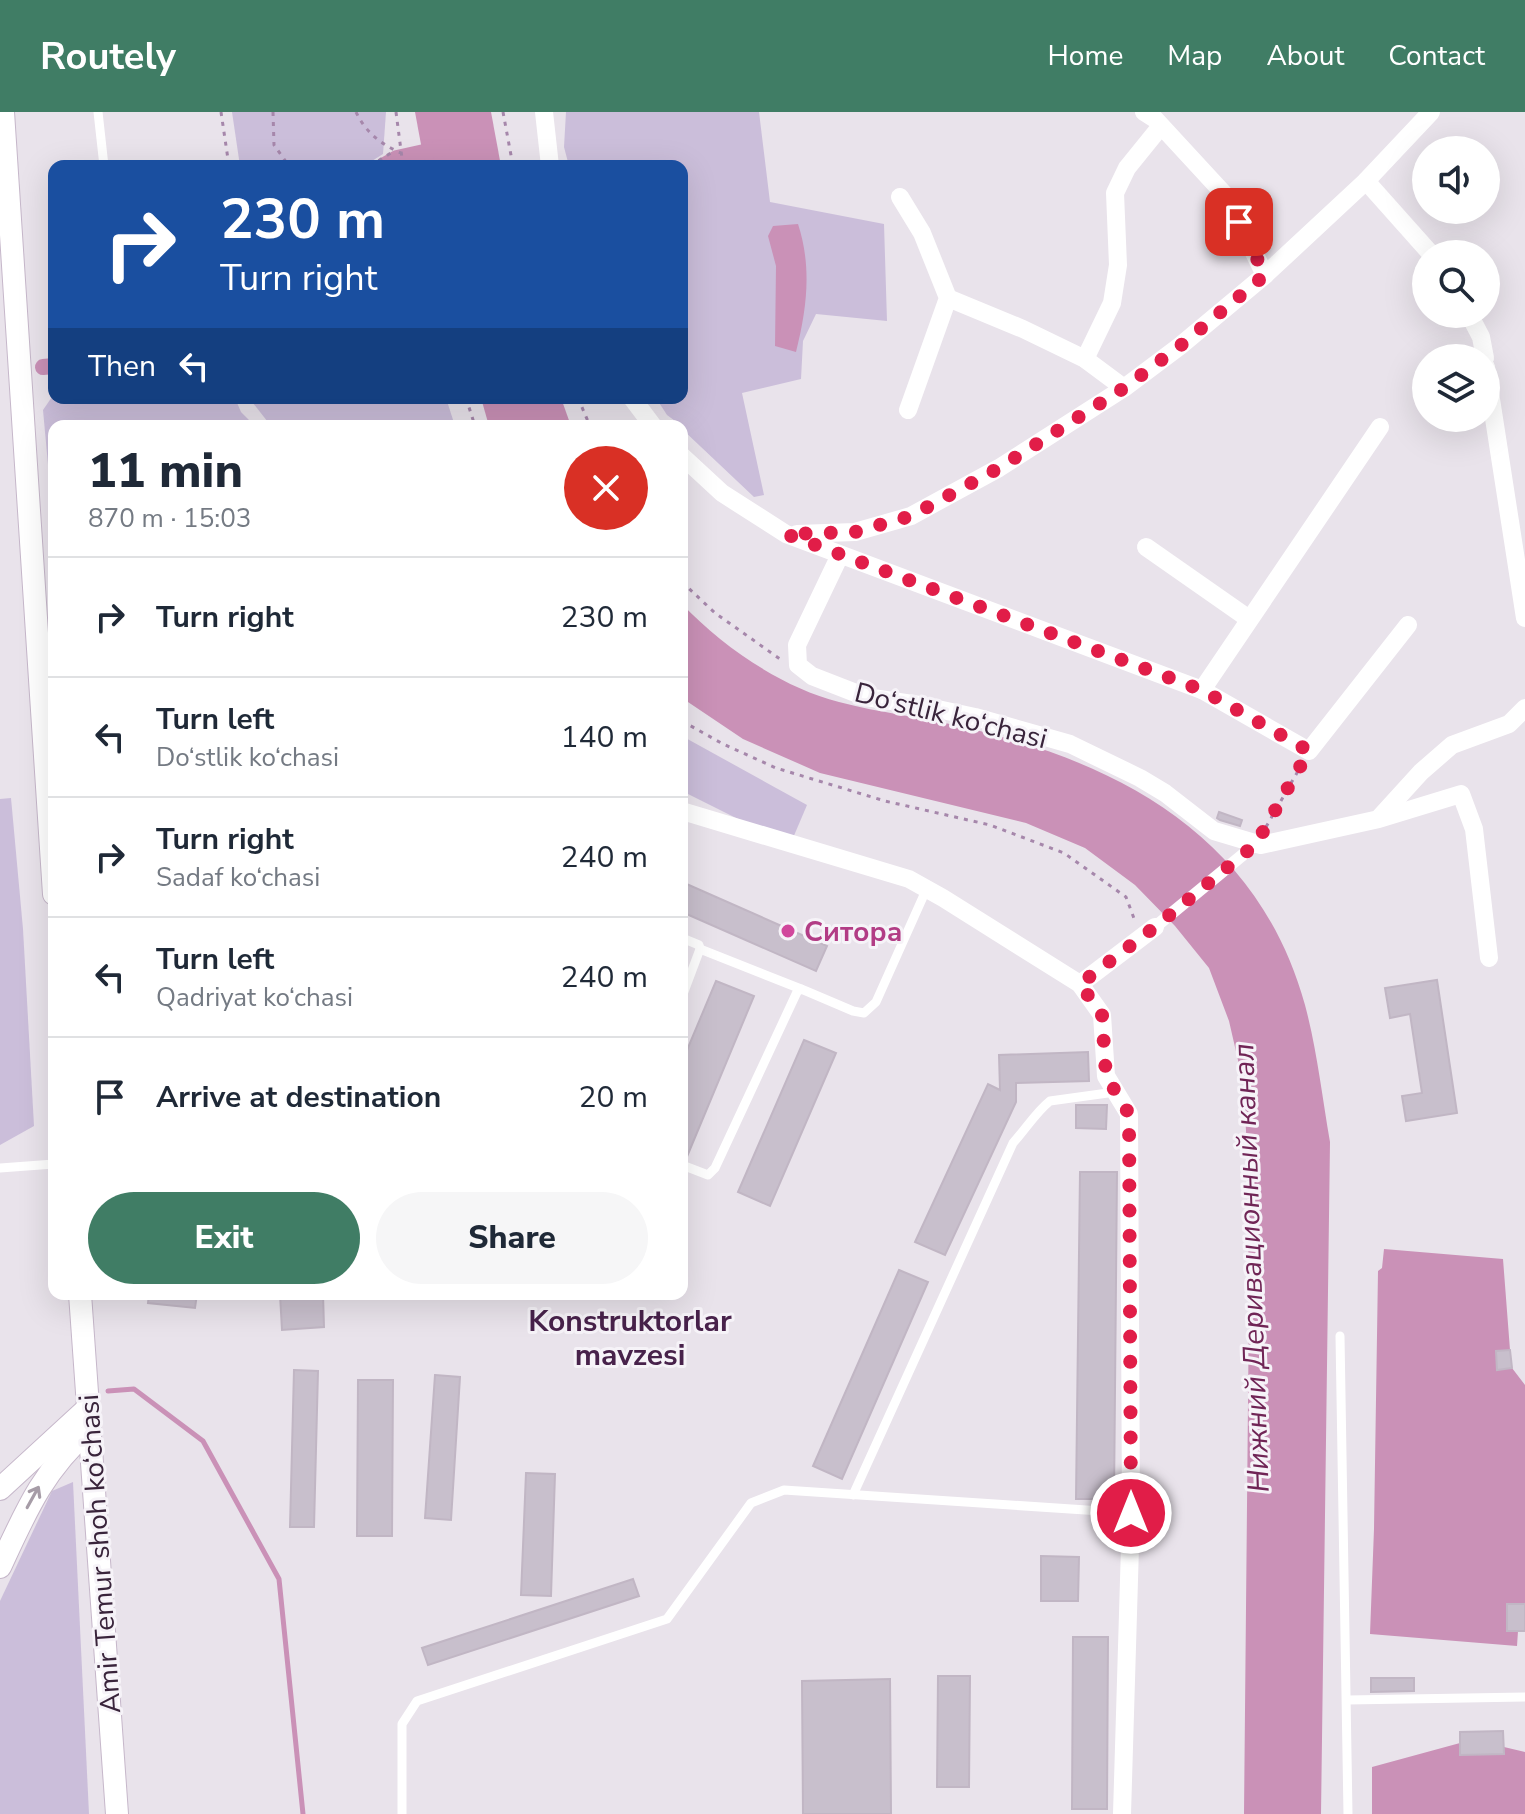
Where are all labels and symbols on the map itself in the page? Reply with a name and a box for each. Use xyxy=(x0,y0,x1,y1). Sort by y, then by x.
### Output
pin xyxy=(1205,188,1273,256)
street label: Do‘stlik ko‘chasi xyxy=(851,674,1051,758)
place label: Ситора xyxy=(804,913,902,951)
marker: Ситора xyxy=(779,922,797,940)
water label: Нижний Деривационный канал xyxy=(1223,1043,1280,1493)
district label: Konstruktorlar mavzesi xyxy=(528,1301,732,1376)
street label: Amir Temur shoh ko‘chasi xyxy=(70,1393,130,1715)
position arrow xyxy=(1089,1471,1173,1555)
one-way arrow xyxy=(26,1485,42,1509)

